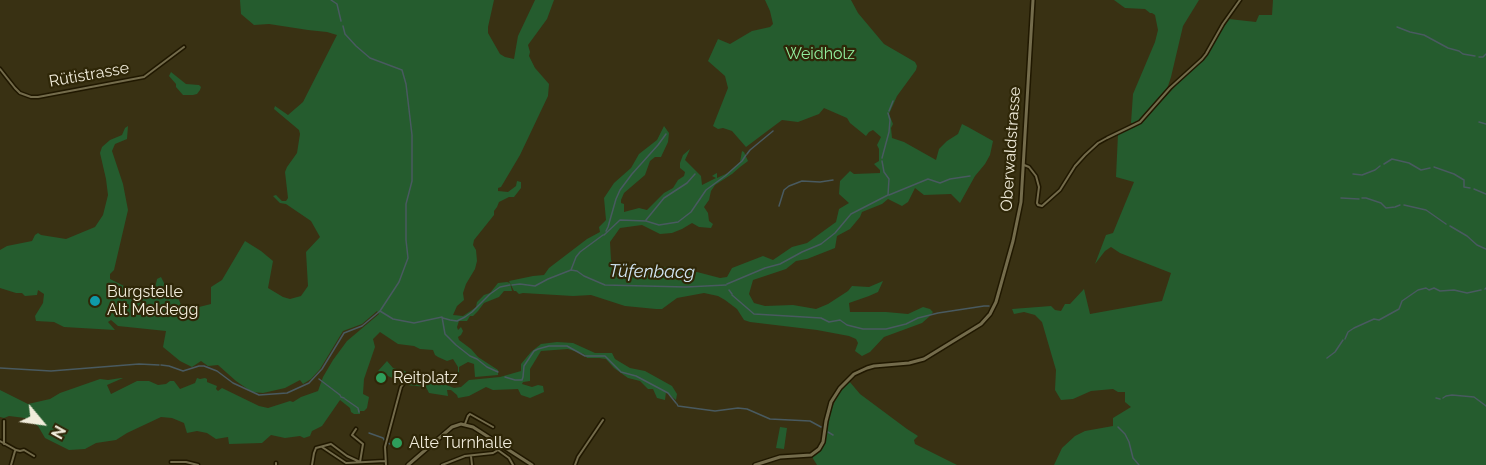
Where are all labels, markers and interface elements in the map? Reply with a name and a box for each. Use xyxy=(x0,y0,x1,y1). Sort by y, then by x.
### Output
park label: Weidholz xyxy=(785,44,855,64)
street label: Rütistrasse xyxy=(47,59,131,91)
street label: Oberwaldstrasse xyxy=(997,86,1025,212)
water label: Tüfenbacg xyxy=(609,260,695,284)
place label: Burgstelle Alt Meldegg xyxy=(107,282,198,320)
marker: Burgstelle Alt Meldegg xyxy=(88,294,102,308)
place label: Reitplatz xyxy=(393,368,458,388)
marker: Reitplatz xyxy=(374,371,388,385)
north arrow xyxy=(12,393,72,453)
text: N xyxy=(47,422,69,442)
place label: Alte Turnhalle xyxy=(409,433,512,453)
marker: Alte Turnhalle xyxy=(390,436,404,450)

